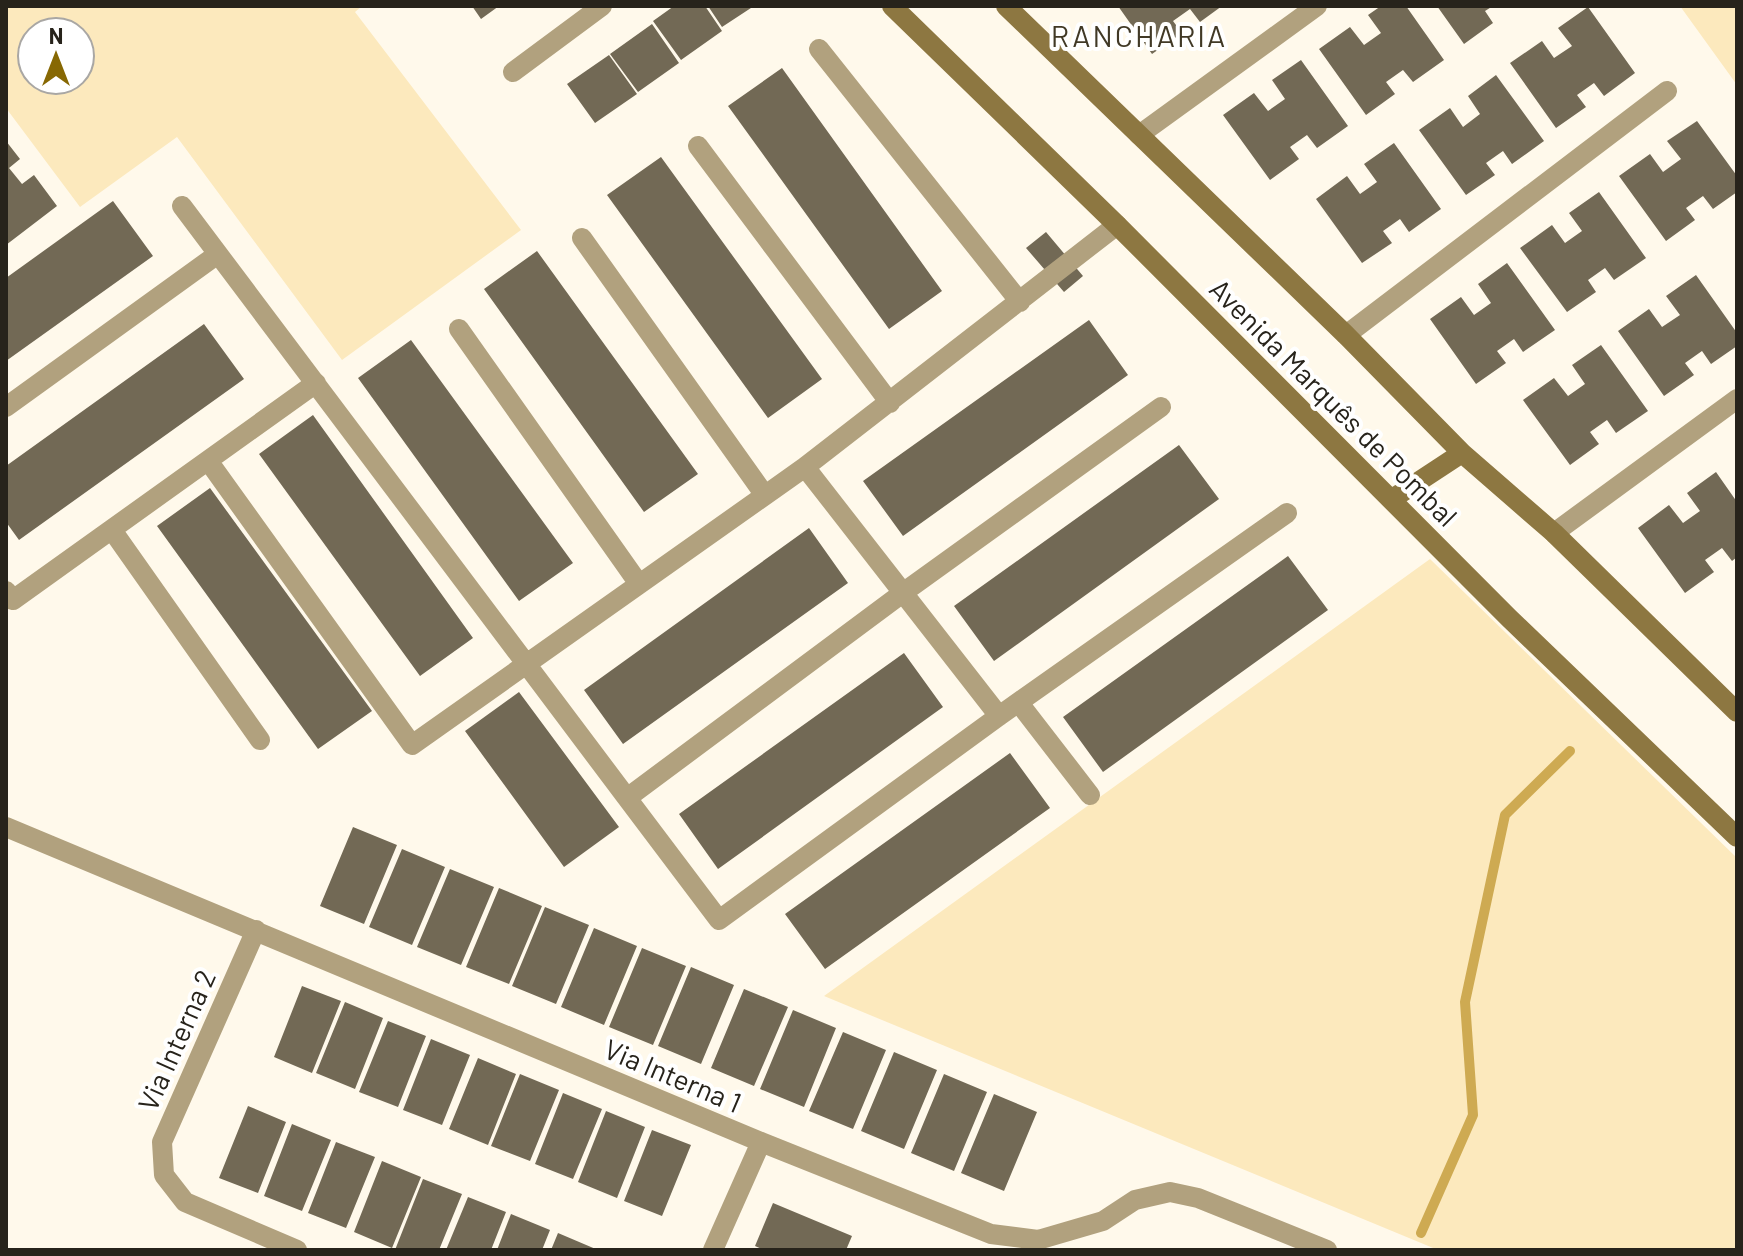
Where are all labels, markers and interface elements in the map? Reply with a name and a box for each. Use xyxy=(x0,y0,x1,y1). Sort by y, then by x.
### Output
north arrow xyxy=(16,16,96,96)
district label: RANCHARIA xyxy=(1051,17,1227,53)
text: N xyxy=(49,22,63,48)
street label: Avenida Marquês de Pombal xyxy=(1203,271,1465,533)
street label: Via Interna 2 xyxy=(130,964,222,1116)
street label: Via Interna 1 xyxy=(599,1031,747,1119)

